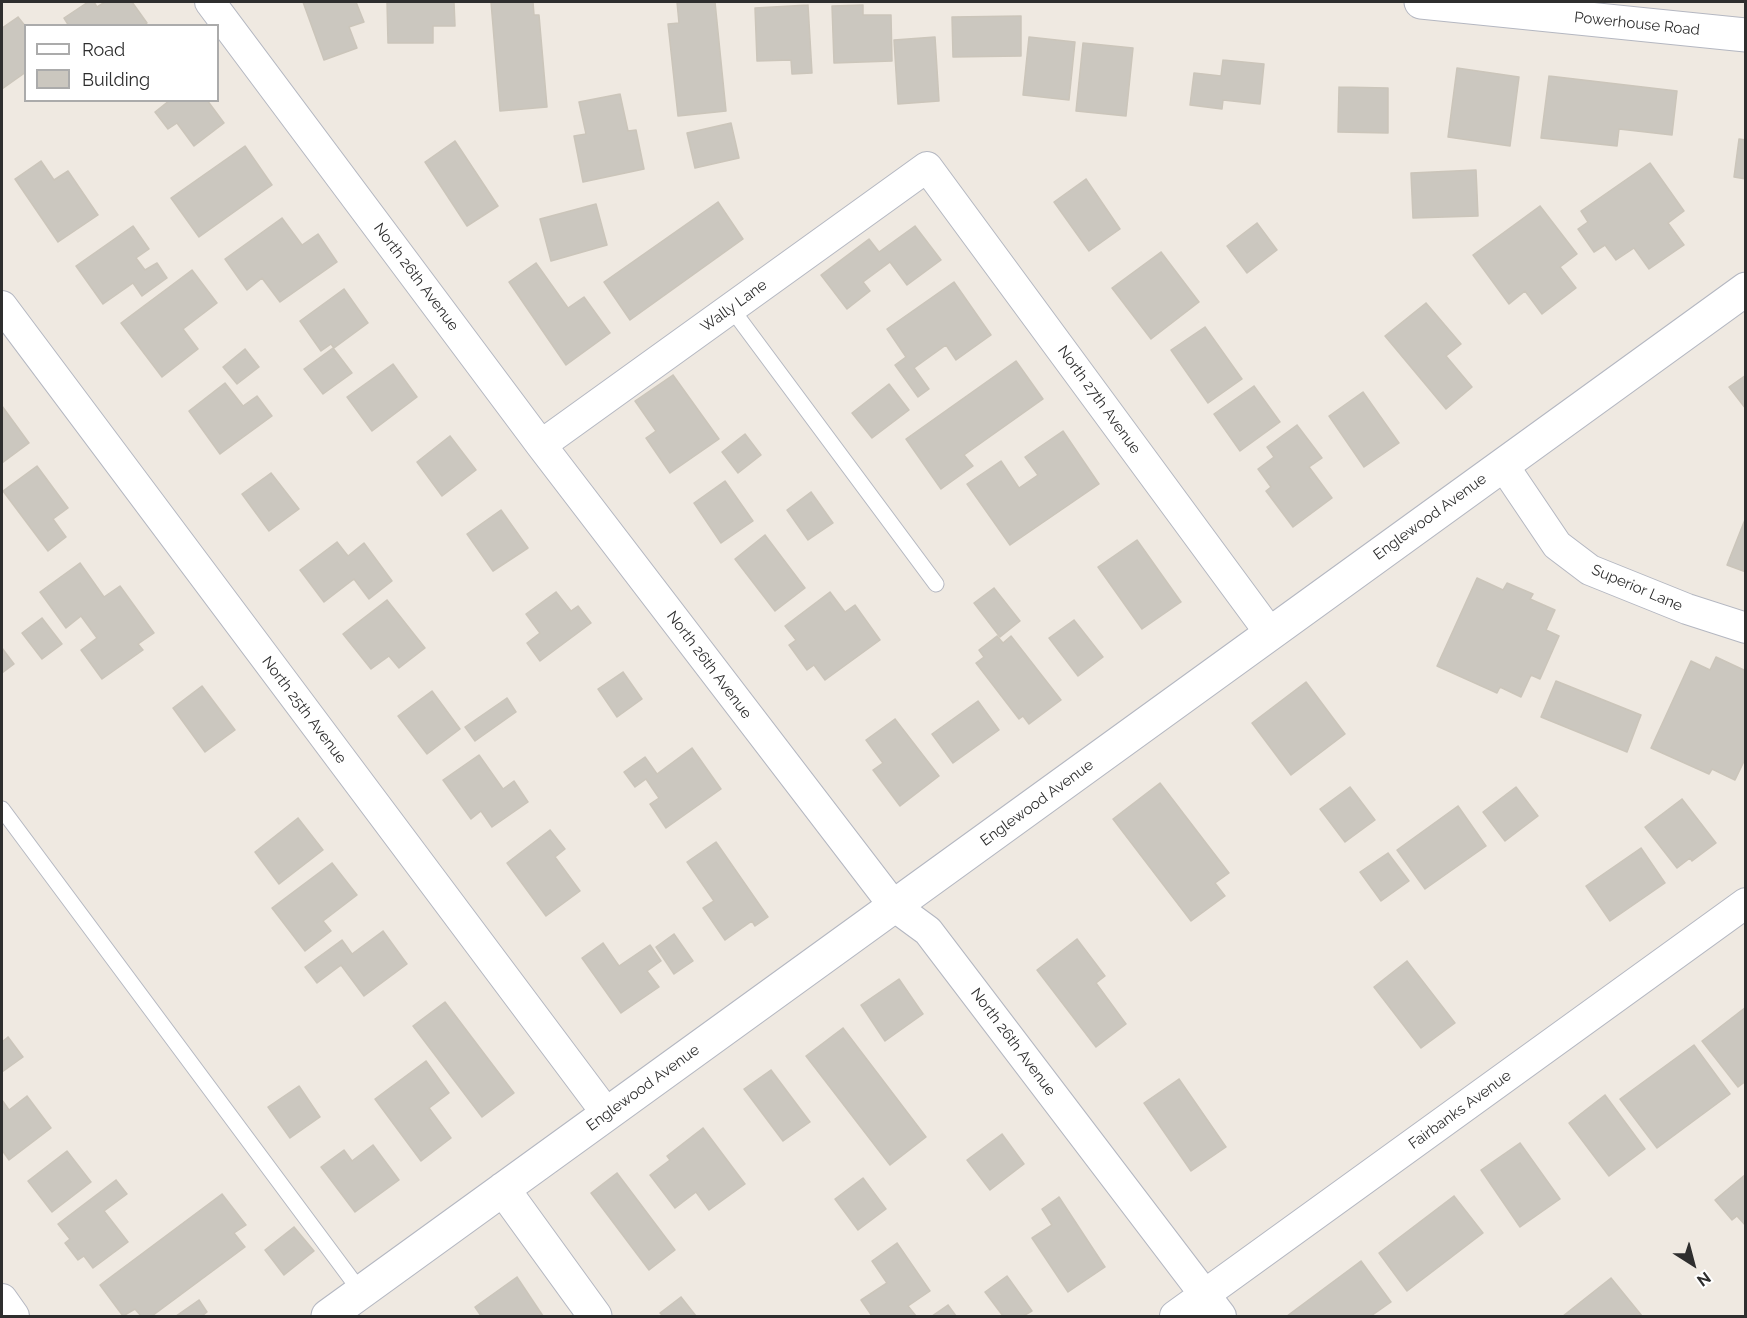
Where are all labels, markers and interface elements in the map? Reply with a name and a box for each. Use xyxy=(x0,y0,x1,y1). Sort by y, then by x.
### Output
street label: Powerhouse Road xyxy=(1573,8,1701,40)
legend xyxy=(24,24,219,102)
text: Road xyxy=(82,39,125,60)
text: Building xyxy=(82,69,150,90)
street label: North 26th Avenue xyxy=(370,220,462,334)
street label: Wally Lane xyxy=(697,276,771,336)
street label: North 27th Avenue xyxy=(1054,342,1144,458)
street label: Englewood Avenue xyxy=(1370,470,1490,564)
street label: Superior Lane xyxy=(1589,561,1685,615)
street label: North 26th Avenue xyxy=(663,608,755,722)
street label: North 25th Avenue xyxy=(258,653,350,767)
street label: Englewood Avenue xyxy=(977,756,1097,850)
street label: North 26th Avenue xyxy=(967,985,1059,1099)
street label: Englewood Avenue xyxy=(583,1041,703,1135)
street label: Fairbanks Avenue xyxy=(1405,1067,1515,1153)
north arrow xyxy=(1663,1234,1723,1294)
text: N xyxy=(1693,1268,1714,1290)

